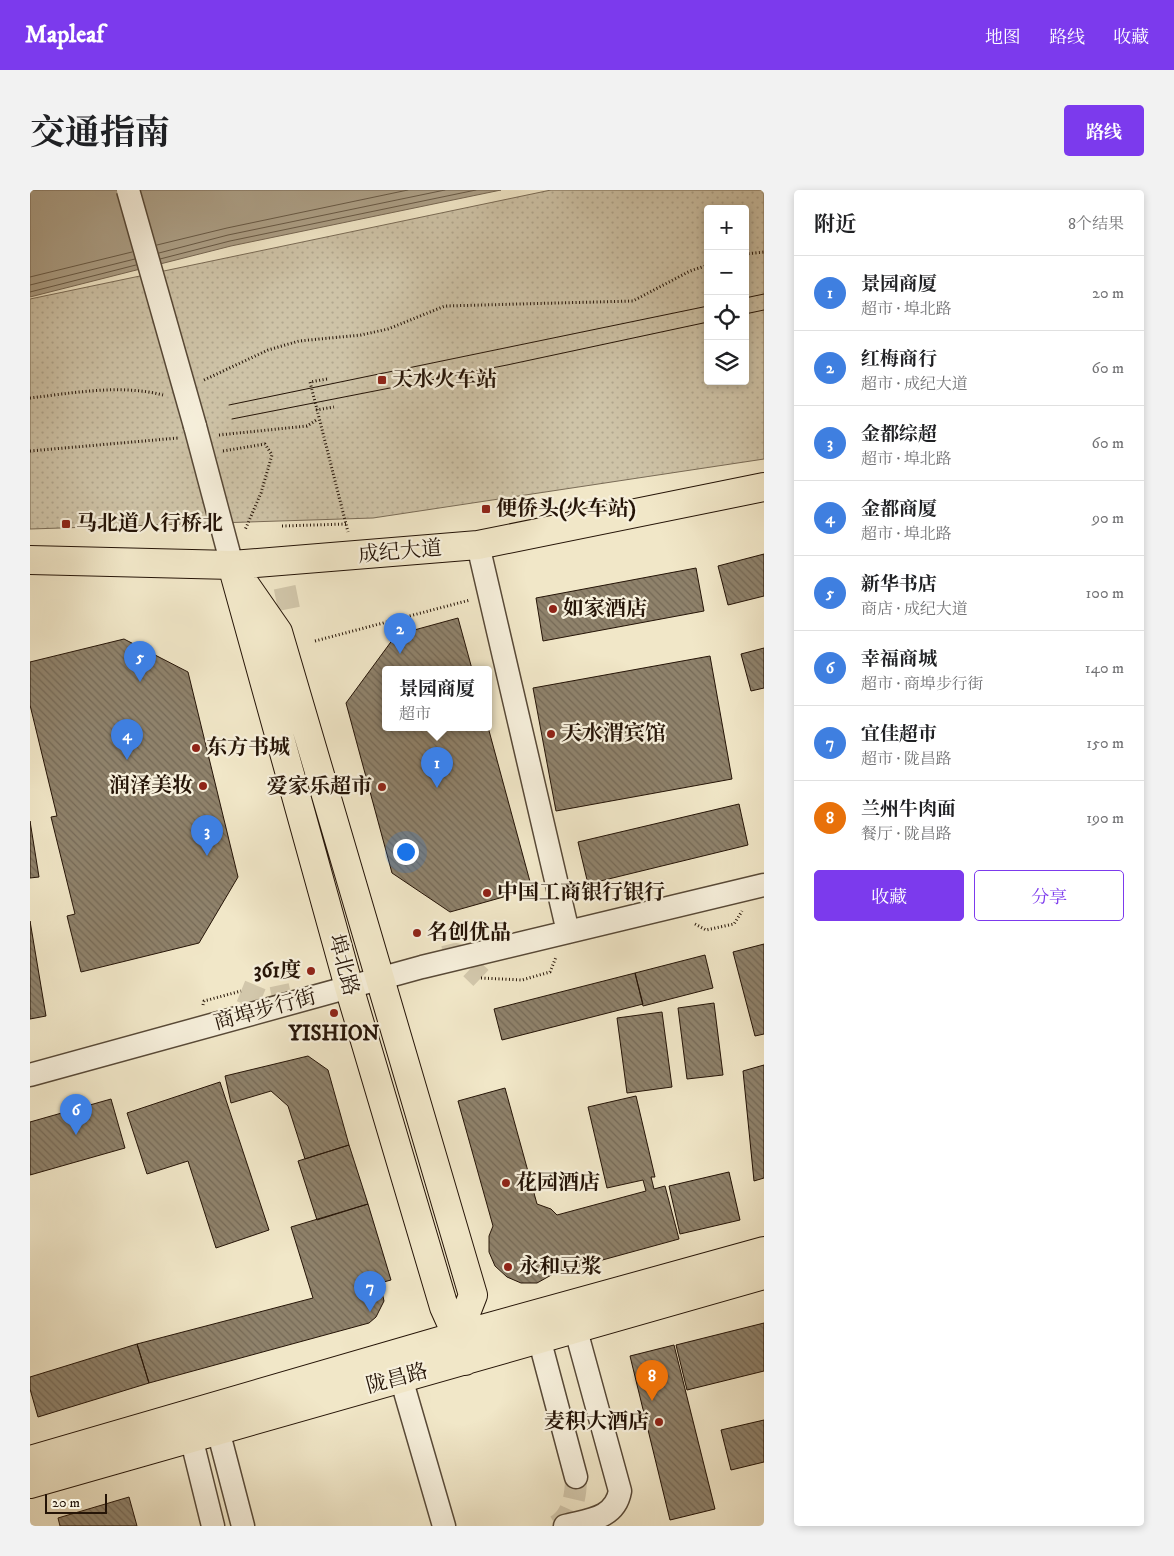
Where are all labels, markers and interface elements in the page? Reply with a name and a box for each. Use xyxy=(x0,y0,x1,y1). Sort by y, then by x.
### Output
text: Mapleaf xyxy=(25,20,104,50)
text: 地图 xyxy=(985,27,1021,49)
text: 路线 xyxy=(1049,27,1085,49)
text: 收藏 xyxy=(1113,27,1149,49)
button: 路线 xyxy=(1064,105,1144,156)
text: 交通指南 xyxy=(30,112,170,156)
map controls xyxy=(704,205,749,385)
button: + xyxy=(704,205,749,250)
text: 附近 xyxy=(814,212,856,238)
text: 8个结果 xyxy=(1068,214,1124,234)
button: − xyxy=(704,250,749,295)
text: 景园商厦 xyxy=(861,273,937,296)
text: 1 xyxy=(827,283,833,303)
text: 20 m xyxy=(1092,283,1124,303)
button: locate xyxy=(704,295,749,340)
text: 超市 · 埠北路 xyxy=(861,299,952,319)
button: layers xyxy=(704,340,749,385)
text: 红梅商行 xyxy=(861,348,937,371)
text: 2 xyxy=(826,358,834,378)
text: 60 m xyxy=(1092,358,1124,378)
place label: 天水火车站 xyxy=(392,367,497,393)
marker: 天水火车站 xyxy=(376,374,388,386)
text: 超市 · 成纪大道 xyxy=(861,374,968,394)
text: 金都综超 xyxy=(861,423,937,446)
text: 3 xyxy=(827,433,833,453)
text: 60 m xyxy=(1092,433,1124,453)
text: 超市 · 埠北路 xyxy=(861,449,952,469)
place label: 便侨头(火车站) xyxy=(496,496,636,522)
text: 金都商厦 xyxy=(861,498,937,521)
marker: 便侨头(火车站) xyxy=(480,503,492,515)
text: 4 xyxy=(825,508,835,528)
text: 90 m xyxy=(1092,508,1124,528)
place label: 马北道人行桥北 xyxy=(76,511,223,537)
marker: 马北道人行桥北 xyxy=(60,518,72,530)
text: 超市 · 埠北路 xyxy=(861,524,952,544)
street label: 成纪大道 xyxy=(357,535,443,569)
text: 新华书店 xyxy=(861,573,937,596)
text: 5 xyxy=(826,583,834,603)
text: 100 m xyxy=(1086,583,1124,603)
place label: 如家酒店 xyxy=(563,596,647,622)
text: 商店 · 成纪大道 xyxy=(861,599,968,619)
marker: 如家酒店 xyxy=(547,603,559,615)
pin: 2 xyxy=(384,613,416,654)
pin: 5 xyxy=(124,641,156,682)
text: 幸福商城 xyxy=(861,648,937,671)
text: 6 xyxy=(826,658,834,678)
text: 140 m xyxy=(1085,658,1124,678)
popup xyxy=(382,666,492,731)
text: 超市 · 商埠步行街 xyxy=(861,674,984,694)
text: 景园商厦 xyxy=(399,678,475,701)
text: 超市 xyxy=(399,704,431,724)
pin: 4 xyxy=(111,719,143,760)
place label: 天水渭宾馆 xyxy=(561,721,666,747)
text: 宜佳超市 xyxy=(861,723,937,746)
marker: 天水渭宾馆 xyxy=(545,728,557,740)
text: 7 xyxy=(826,733,834,753)
text: 150 m xyxy=(1086,733,1124,753)
place label: 东方书城 xyxy=(206,735,290,761)
marker: 东方书城 xyxy=(190,742,202,754)
pin: 1 xyxy=(421,747,453,788)
text: 超市 · 陇昌路 xyxy=(861,749,952,769)
place label: 润泽美妆 xyxy=(109,773,193,799)
place label: 爱家乐超市 xyxy=(267,774,372,800)
marker: 润泽美妆 xyxy=(197,780,209,792)
marker: 爱家乐超市 xyxy=(376,781,388,793)
text: 兰州牛肉面 xyxy=(861,798,956,821)
text: 8 xyxy=(826,808,834,828)
text: 190 m xyxy=(1086,808,1124,828)
pin: 3 xyxy=(191,815,223,856)
text: 餐厅 · 陇昌路 xyxy=(861,824,952,844)
your location xyxy=(393,839,419,865)
button: 收藏 xyxy=(814,870,964,921)
button: 分享 xyxy=(974,870,1124,921)
place label: 中国工商银行银行 xyxy=(497,880,665,906)
marker: 中国工商银行银行 xyxy=(481,887,493,899)
place label: 名创优品 xyxy=(427,920,511,946)
marker: 名创优品 xyxy=(411,927,423,939)
street label: 埠北路 xyxy=(322,931,364,999)
place label: 361度 xyxy=(254,958,301,984)
marker: 361度 xyxy=(305,965,317,977)
street label: 商埠步行街 xyxy=(211,984,319,1036)
marker: YISHION xyxy=(328,1007,340,1019)
place label: YISHION xyxy=(287,1021,380,1047)
pin: 6 xyxy=(60,1094,92,1135)
place label: 花园酒店 xyxy=(516,1170,600,1196)
marker: 花园酒店 xyxy=(500,1177,512,1189)
place label: 永和豆浆 xyxy=(518,1254,602,1280)
marker: 永和豆浆 xyxy=(502,1261,514,1273)
pin: 7 xyxy=(354,1271,386,1312)
street label: 陇昌路 xyxy=(363,1358,431,1400)
pin: 8 xyxy=(636,1360,668,1401)
place label: 麦积大酒店 xyxy=(544,1409,649,1435)
marker: 麦积大酒店 xyxy=(653,1416,665,1428)
scale bar xyxy=(45,1491,108,1514)
text: 20 m xyxy=(52,1494,80,1512)

